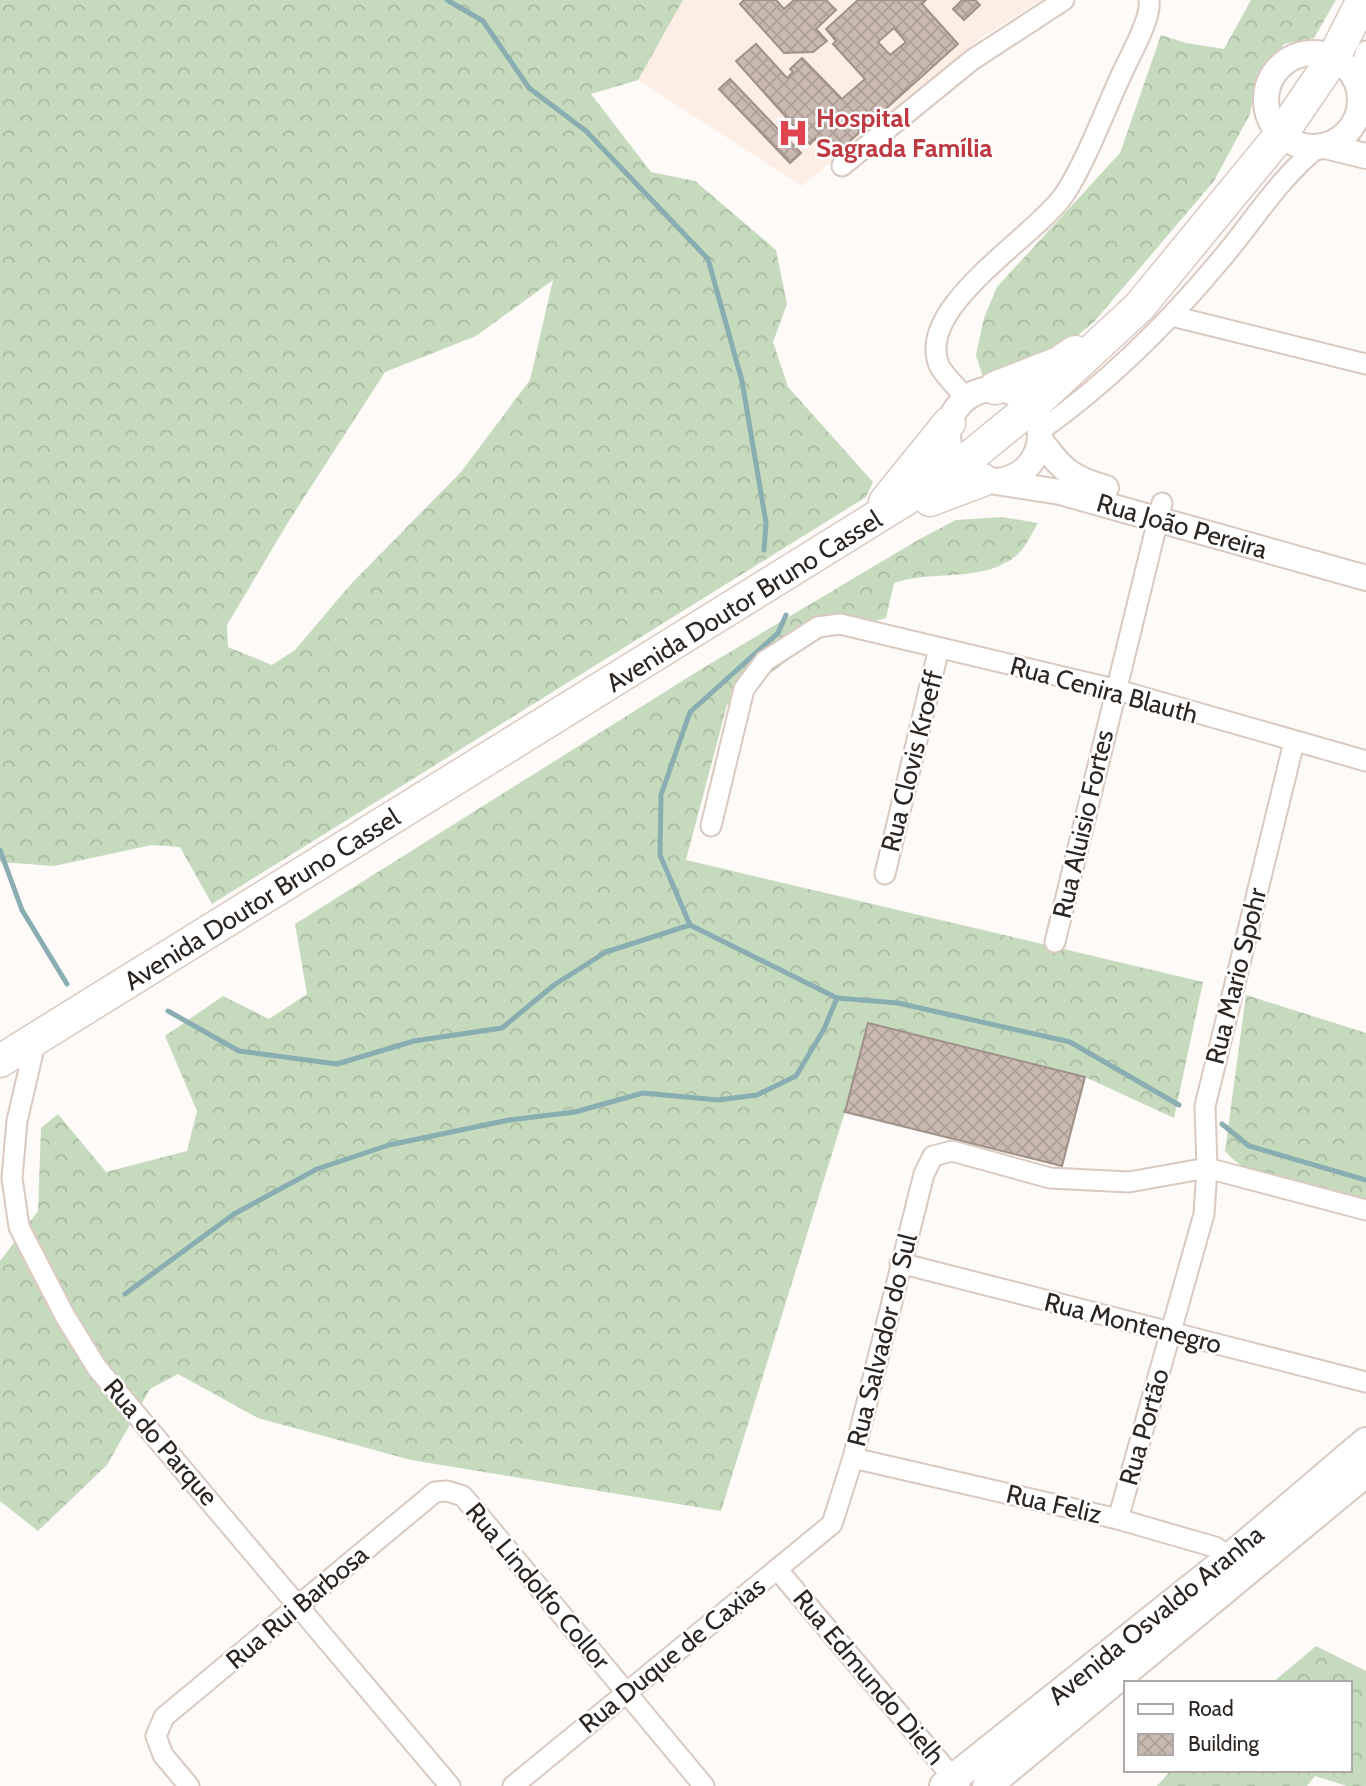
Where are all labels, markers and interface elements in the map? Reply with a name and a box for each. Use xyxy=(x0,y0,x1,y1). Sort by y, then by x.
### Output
place label: Hospital Sagrada Família xyxy=(816,102,993,164)
hospital icon: Hospital Sagrada Família xyxy=(776,116,810,150)
street label: Rua João Pereira xyxy=(1093,486,1271,566)
street label: Avenida Doutor Bruno Cassel xyxy=(600,503,888,699)
street label: Rua Cenira Blauth xyxy=(1007,650,1201,730)
street label: Rua Clovis Kroeff xyxy=(874,667,950,855)
street label: Rua Aluisio Fortes xyxy=(1046,726,1120,921)
street label: Avenida Doutor Bruno Cassel xyxy=(118,801,406,997)
street label: Rua Mario Spohr xyxy=(1199,884,1274,1068)
street label: Rua Salvador do Sul xyxy=(840,1230,924,1450)
street label: Rua Montenegro xyxy=(1041,1285,1225,1361)
street label: Rua Portão xyxy=(1112,1365,1176,1489)
street label: Rua do Parque xyxy=(97,1372,225,1512)
street label: Rua Feliz xyxy=(1003,1478,1105,1530)
street label: Rua Lindolfo Collor xyxy=(459,1496,618,1677)
street label: Avenida Osvaldo Aranha xyxy=(1042,1518,1271,1712)
street label: Rua Rui Barbosa xyxy=(219,1538,375,1676)
street label: Rua Duque de Caxias xyxy=(573,1570,772,1740)
street label: Rua Edmundo Dielh xyxy=(786,1583,952,1771)
legend xyxy=(1124,1681,1352,1772)
text: Road xyxy=(1188,1696,1234,1721)
text: Building xyxy=(1188,1731,1260,1756)

